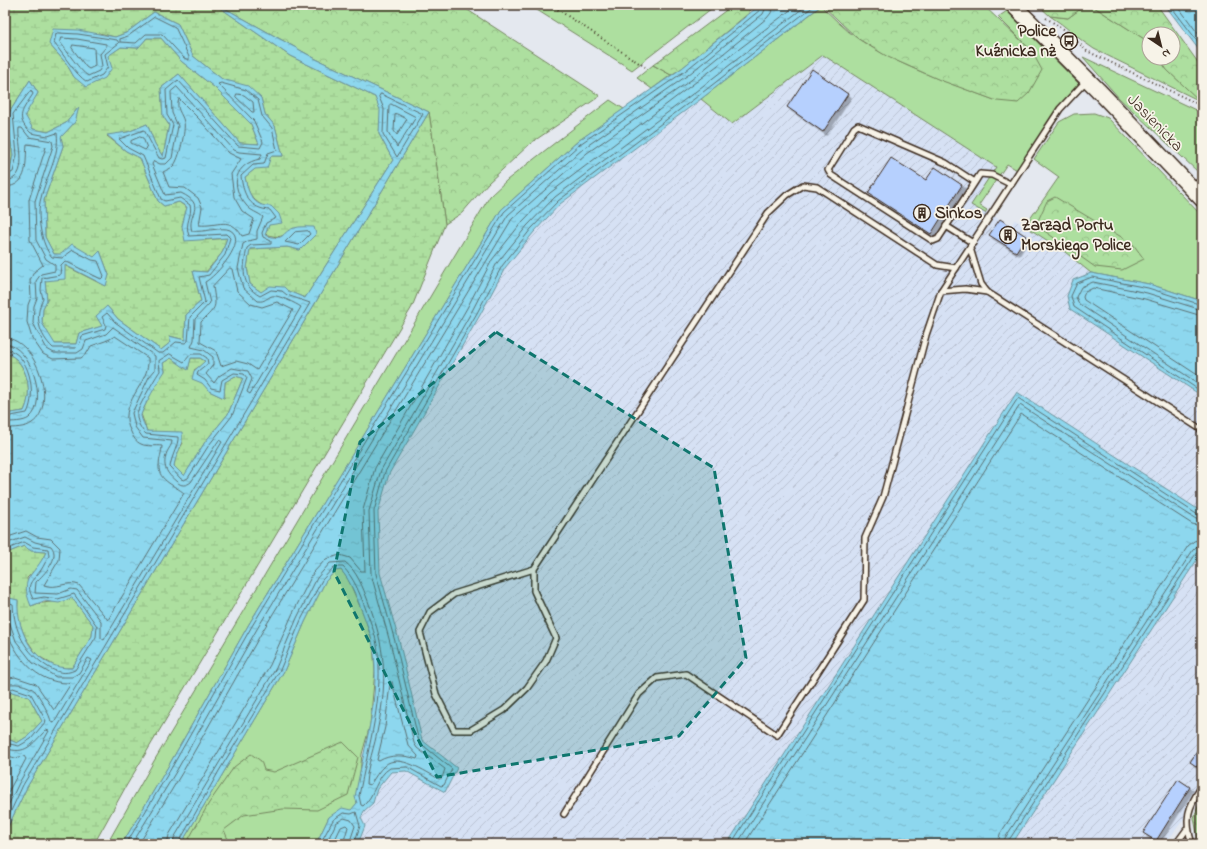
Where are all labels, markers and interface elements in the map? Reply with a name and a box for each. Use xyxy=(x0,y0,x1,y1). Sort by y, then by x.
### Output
place label: Police Kuźnicka nż xyxy=(976,19,1057,64)
north arrow xyxy=(1141,26,1181,66)
bus stop icon: Police Kuźnicka nż xyxy=(1059,31,1079,51)
text: N xyxy=(1159,45,1174,62)
street label: Jasienicka xyxy=(1121,88,1189,158)
place label: Sinkos xyxy=(935,201,983,226)
building icon: Sinkos xyxy=(912,203,932,223)
place label: Zarząd Portu Morskiego Police xyxy=(1021,213,1133,260)
building icon: Zarząd Portu Morskiego Police xyxy=(998,225,1018,245)

